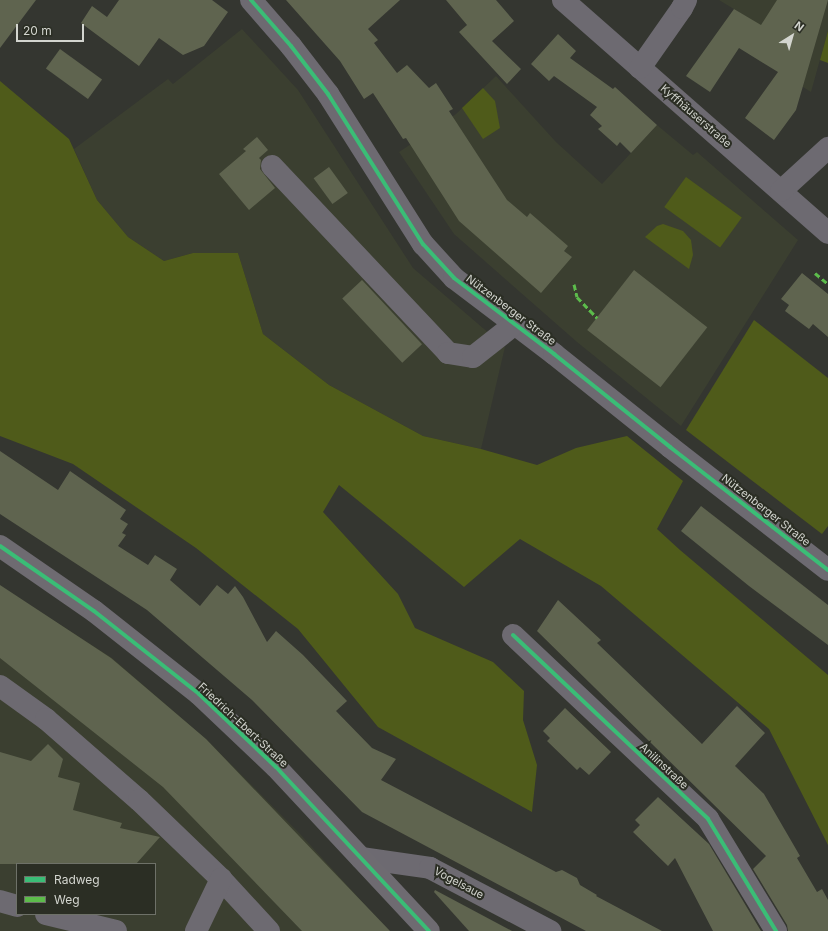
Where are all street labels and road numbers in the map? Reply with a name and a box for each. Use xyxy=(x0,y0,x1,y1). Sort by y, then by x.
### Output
street label: Kyffhäuserstraße xyxy=(658,82,734,150)
street label: Nützenberger Straße xyxy=(464,272,558,348)
street label: Nützenberger Straße xyxy=(719,471,813,549)
street label: Friedrich-Ebert-Straße xyxy=(195,680,291,770)
street label: Anilinstraße xyxy=(637,740,691,792)
street label: Vogelsaue xyxy=(432,864,486,902)

